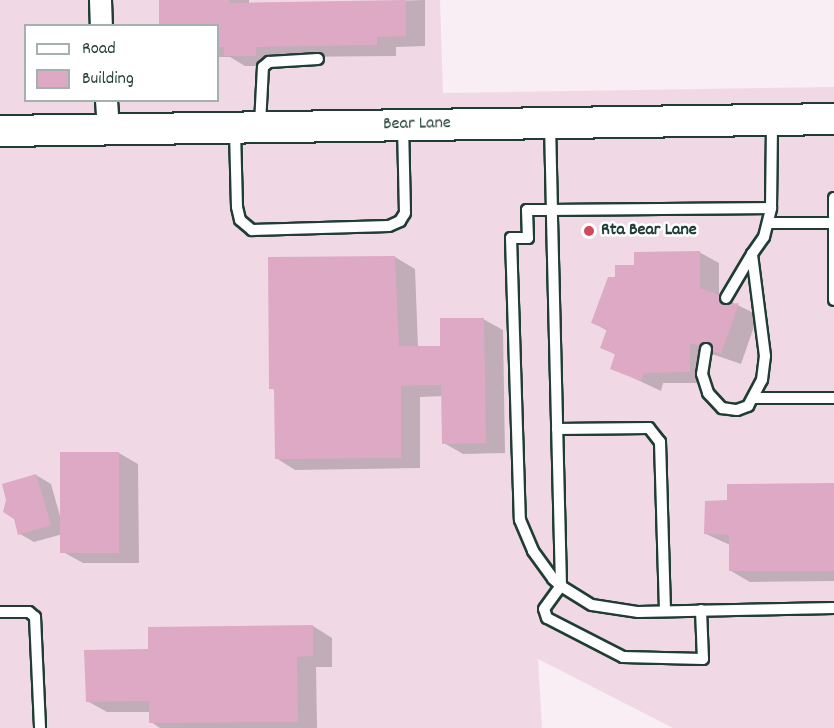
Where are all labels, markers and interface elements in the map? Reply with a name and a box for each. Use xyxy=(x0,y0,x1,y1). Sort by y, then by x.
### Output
legend xyxy=(24,24,219,102)
text: Road xyxy=(82,37,116,62)
text: Building xyxy=(82,67,134,92)
street label: Bear Lane xyxy=(383,114,451,136)
place label: Rta Bear Lane xyxy=(601,220,697,242)
marker: Rta Bear Lane xyxy=(582,224,596,238)

